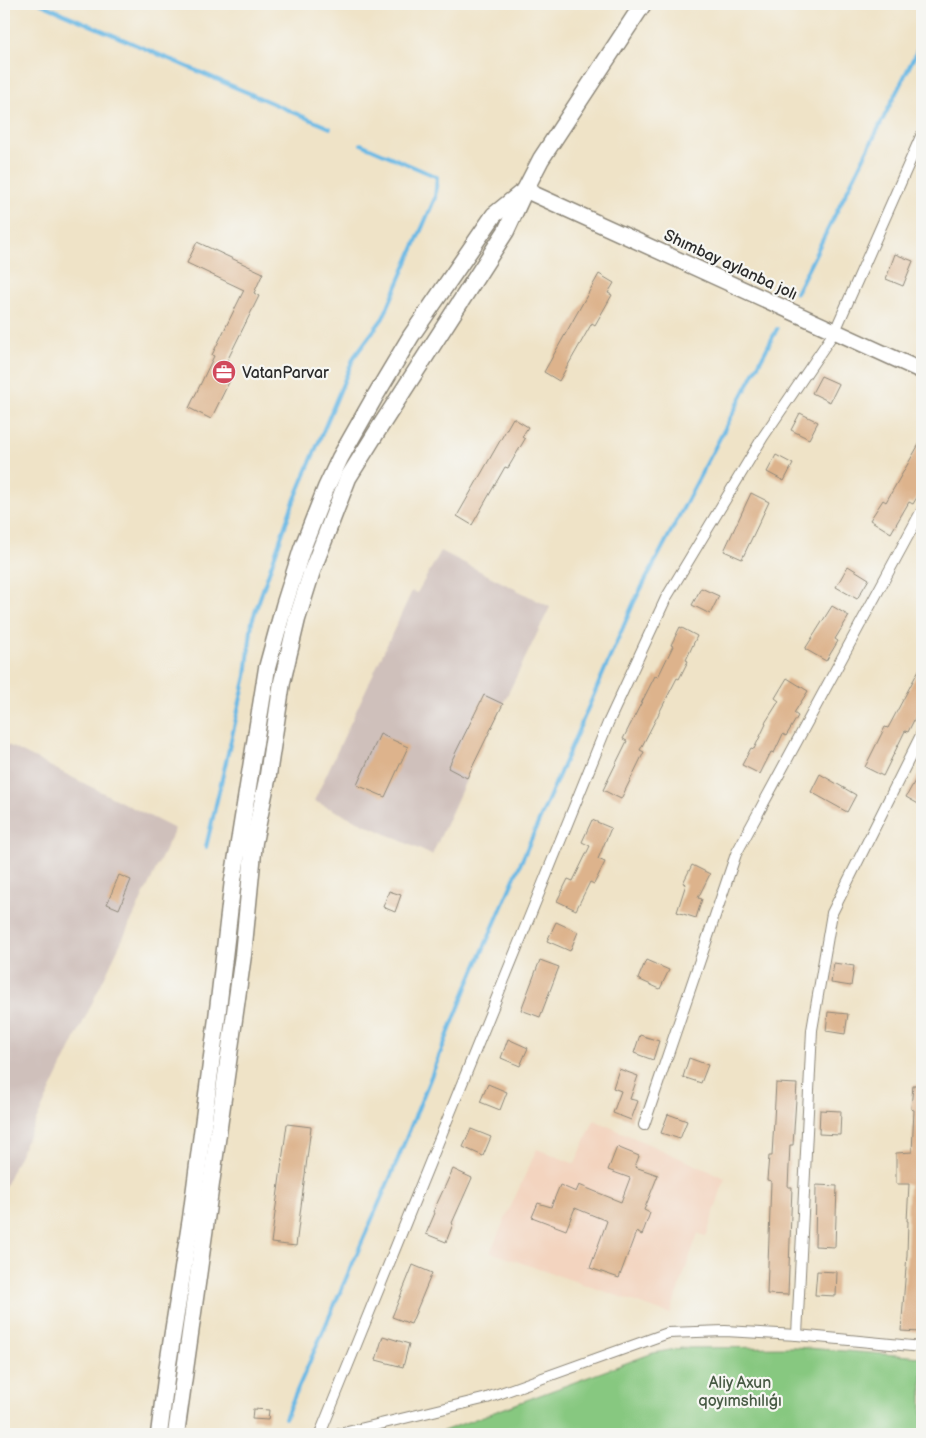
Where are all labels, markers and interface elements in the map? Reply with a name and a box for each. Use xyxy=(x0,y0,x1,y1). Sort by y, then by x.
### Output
street label: Shımbay aylanba jolı xyxy=(661,226,800,305)
office icon: VatanParvar xyxy=(211,359,237,385)
place label: VatanParvar xyxy=(242,364,329,383)
park label: Aliy Axun qoyımshılıǵı xyxy=(698,1374,782,1411)

